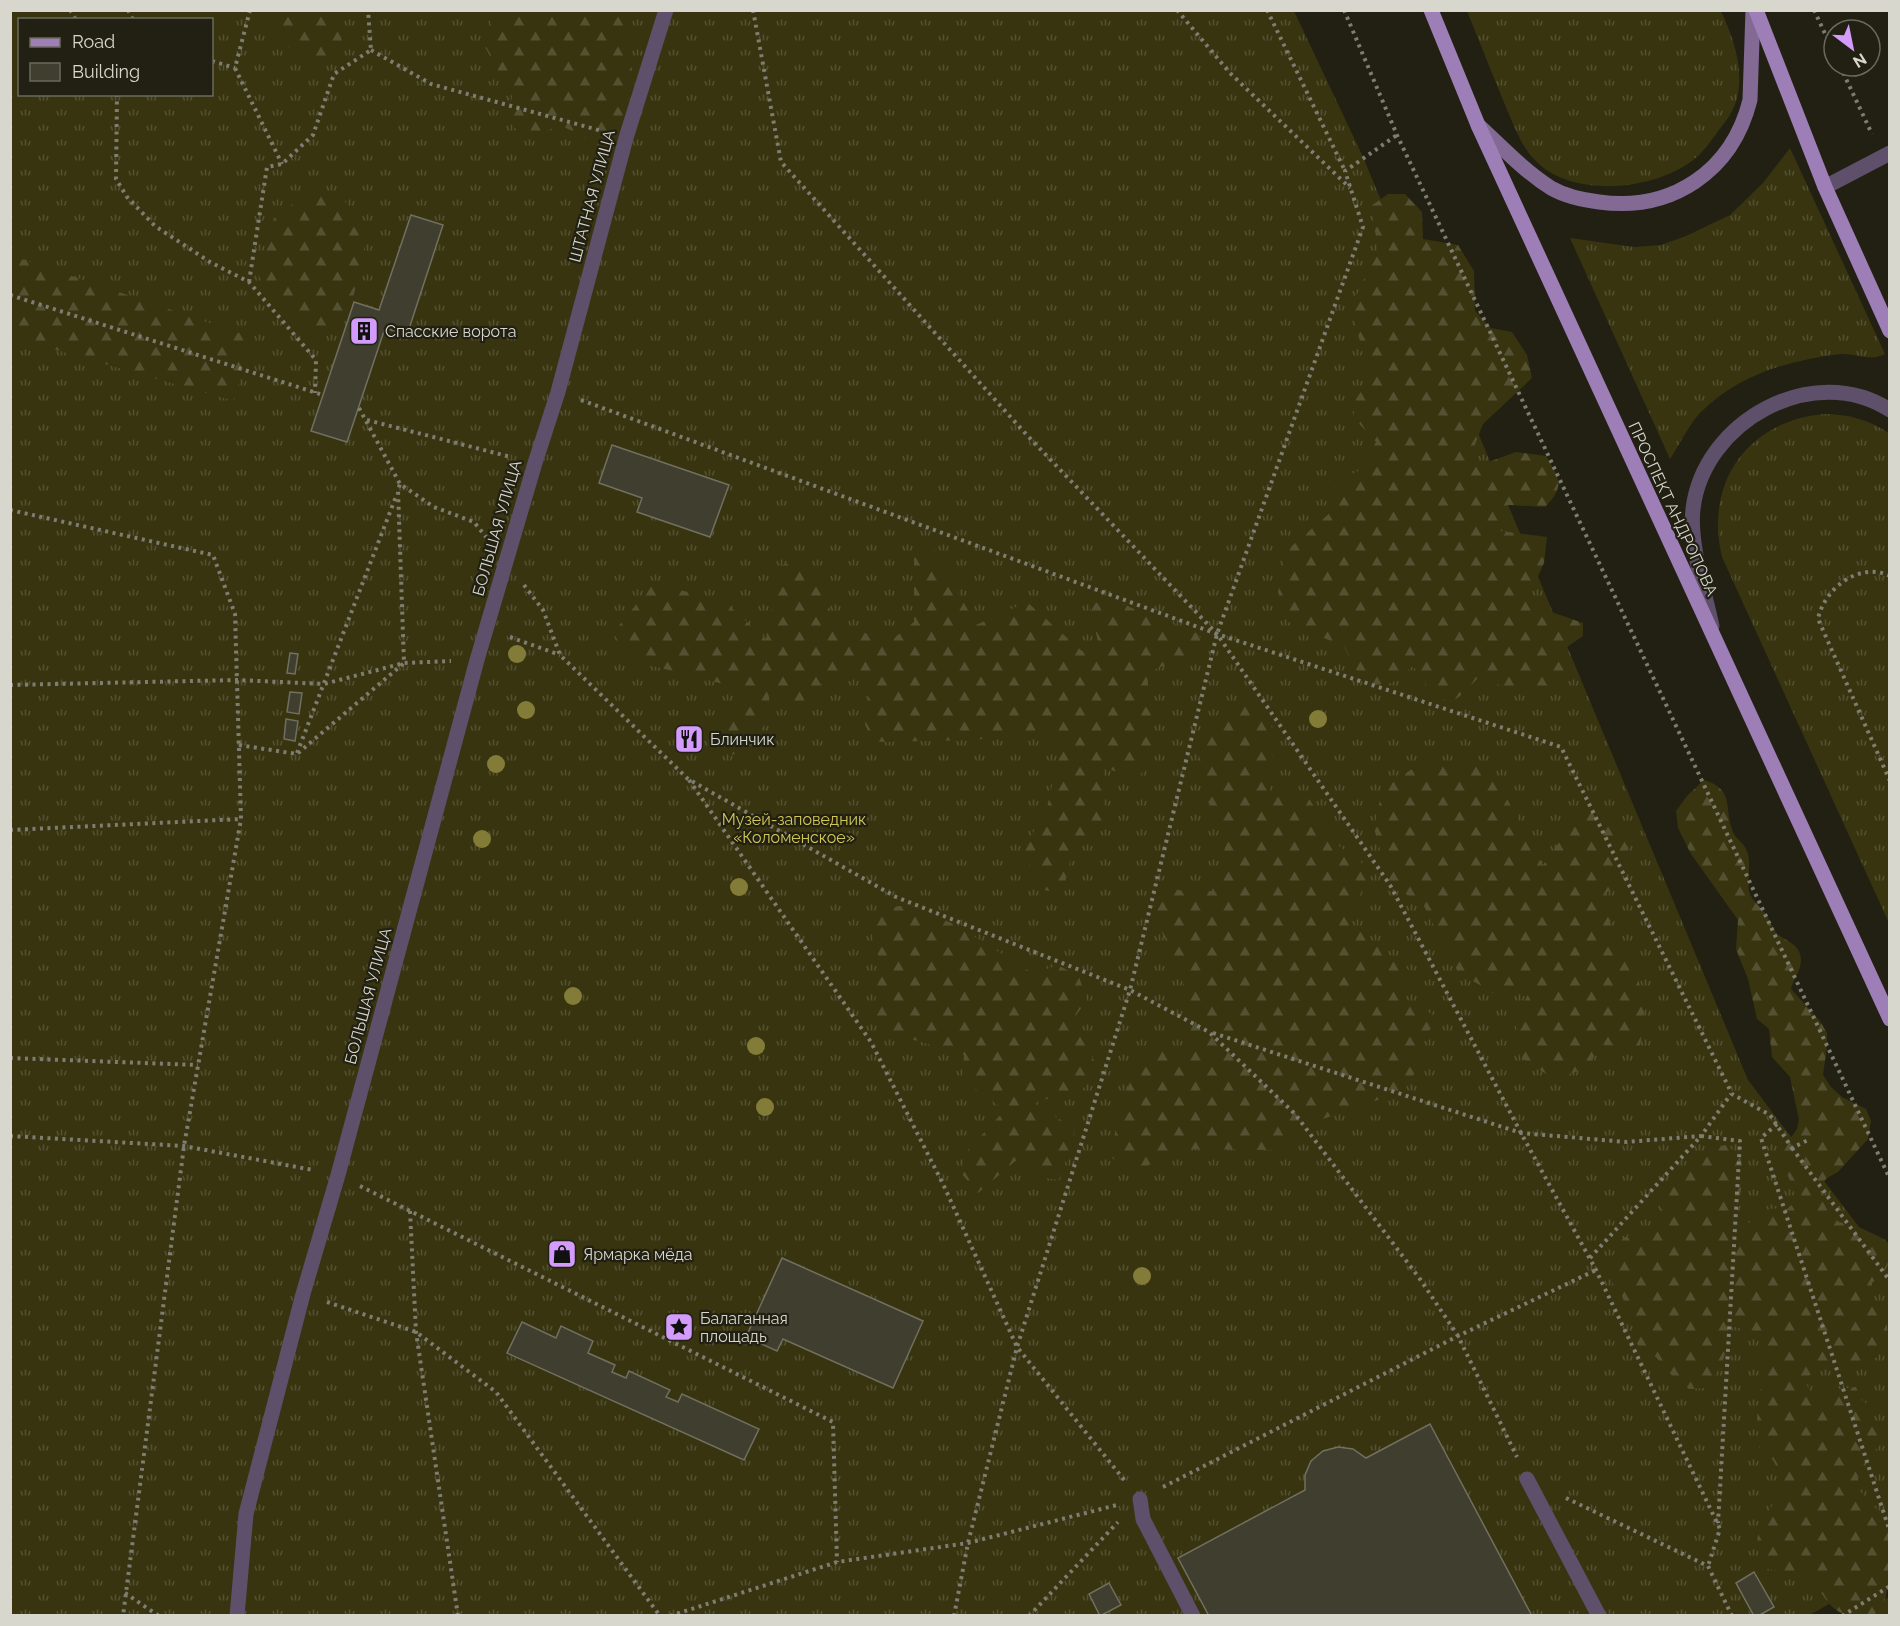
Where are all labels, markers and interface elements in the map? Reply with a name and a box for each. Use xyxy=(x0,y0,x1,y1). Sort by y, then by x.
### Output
legend xyxy=(18,18,213,96)
north arrow xyxy=(1822,18,1882,78)
text: Road xyxy=(72,31,115,52)
text: N xyxy=(1849,49,1870,72)
text: Building xyxy=(72,61,140,82)
street label: ШТАТНАЯ УЛИЦА xyxy=(565,127,619,264)
building icon: Спасские ворота xyxy=(348,315,380,347)
place label: Спасские ворота xyxy=(385,322,516,341)
street label: ПРОСПЕКТ АНДРОПОВА xyxy=(1624,419,1722,599)
street label: БОЛЬШАЯ УЛИЦА xyxy=(469,458,526,598)
restaurant icon: Блинчик xyxy=(673,723,705,755)
place label: Блинчик xyxy=(710,730,774,749)
park label: Музей-заповедник «Коломенское» xyxy=(722,810,866,847)
street label: БОЛЬШАЯ УЛИЦА xyxy=(341,926,395,1066)
shop icon: Ярмарка мёда xyxy=(546,1238,578,1270)
place label: Ярмарка мёда xyxy=(583,1245,693,1264)
place label: Балаганная площадь xyxy=(700,1309,788,1346)
place icon: Балаганная площадь xyxy=(663,1311,695,1343)

